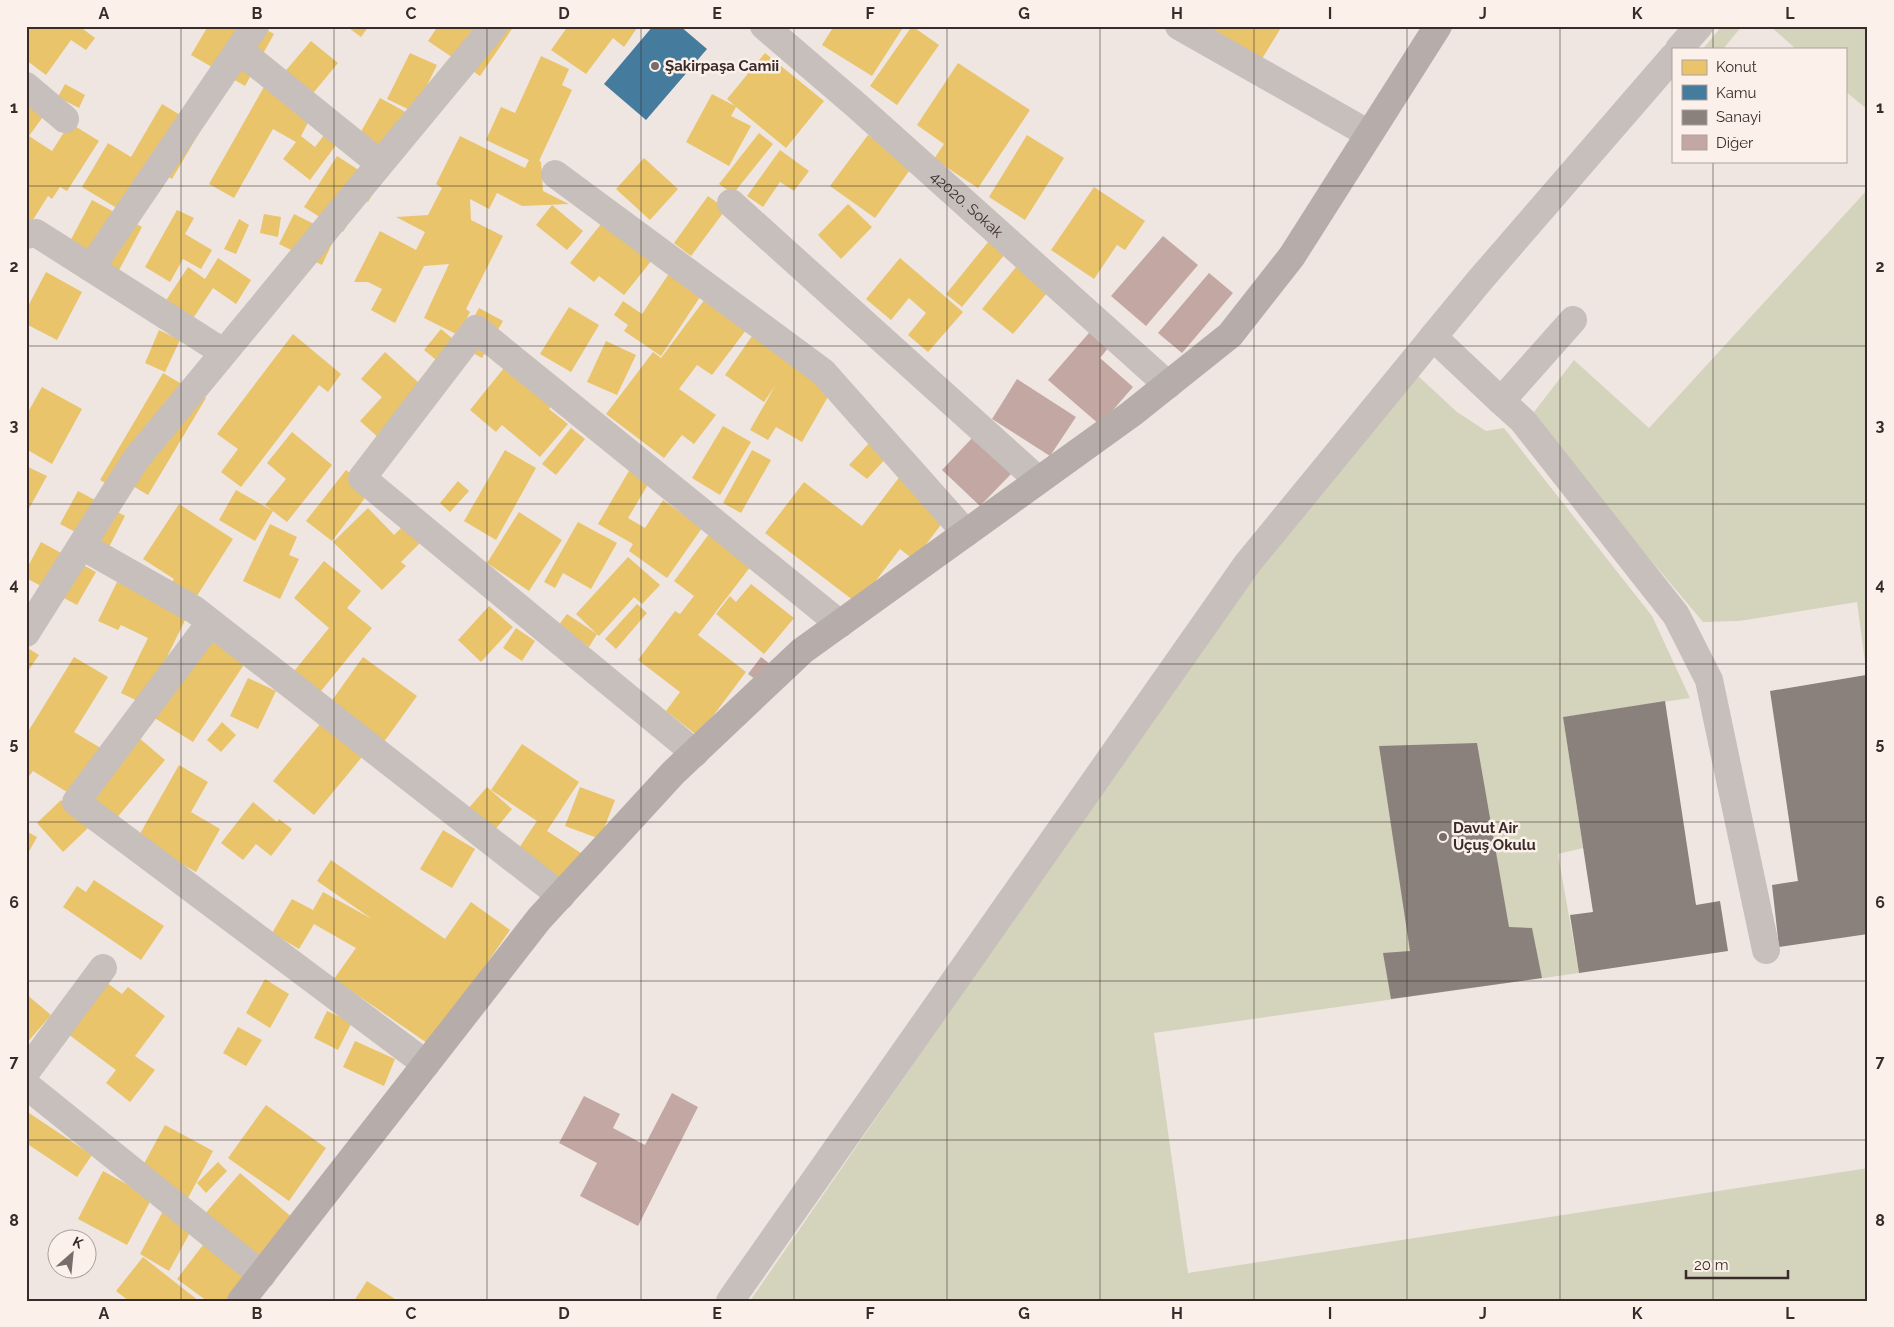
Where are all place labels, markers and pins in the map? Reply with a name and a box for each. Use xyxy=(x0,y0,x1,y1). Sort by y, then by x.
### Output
place label: Şakirpaşa Camii xyxy=(665,57,779,75)
marker: Şakirpaşa Camii xyxy=(649,60,661,72)
place label: Davut Air Uçuş Okulu xyxy=(1453,819,1536,854)
marker: Davut Air Uçuş Okulu xyxy=(1437,831,1449,843)

